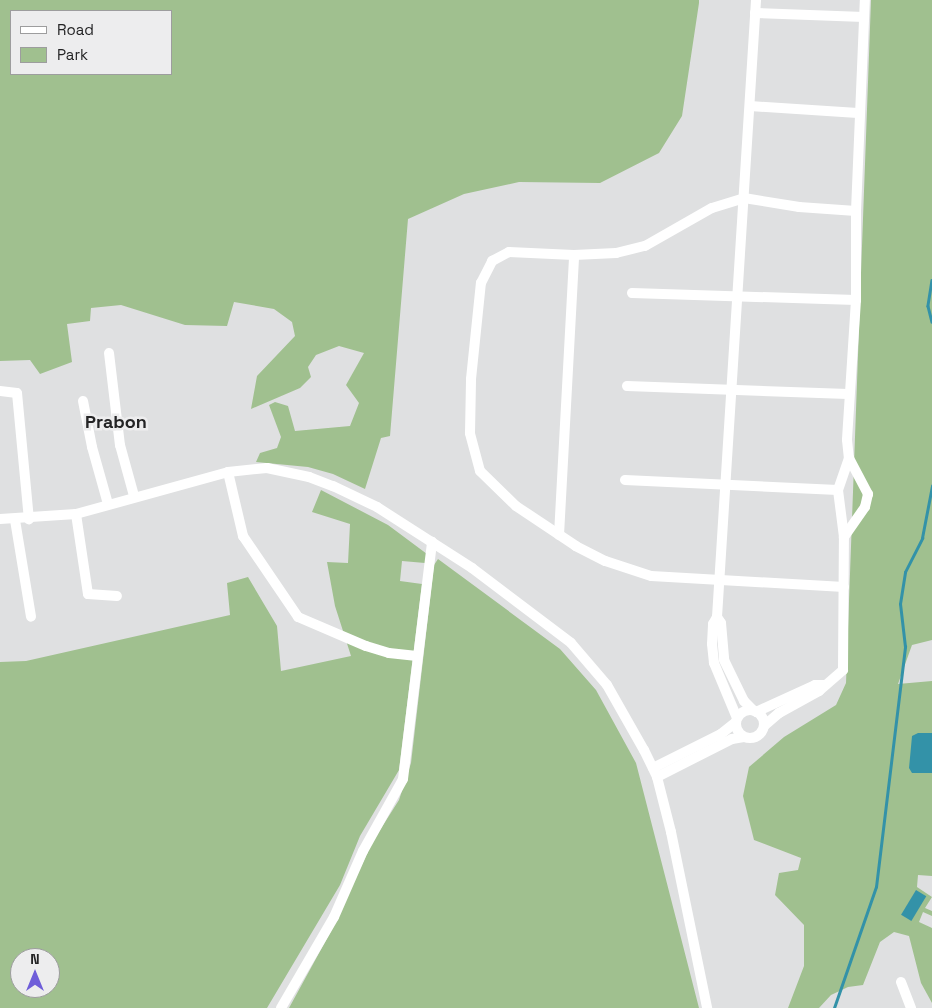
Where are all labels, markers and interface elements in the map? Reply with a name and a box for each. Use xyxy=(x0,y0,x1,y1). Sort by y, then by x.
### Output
legend xyxy=(10,10,172,75)
text: Road xyxy=(57,20,94,39)
text: Park xyxy=(57,45,88,64)
district label: Prabon xyxy=(85,411,147,433)
north arrow xyxy=(10,948,60,998)
text: N xyxy=(30,950,40,968)

